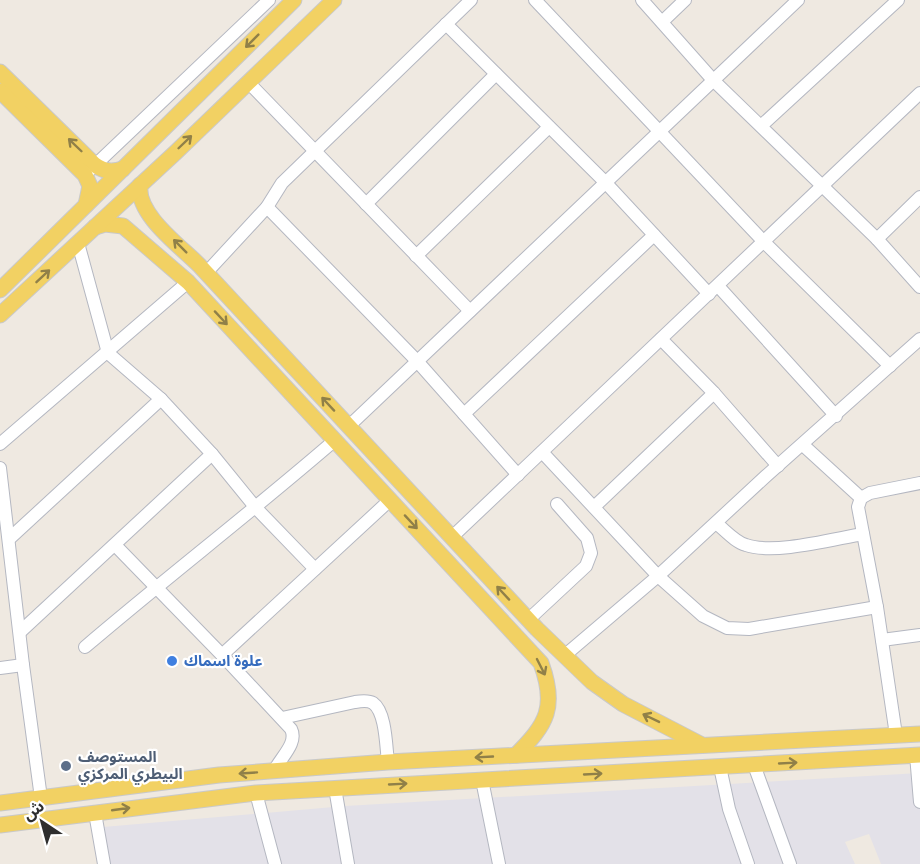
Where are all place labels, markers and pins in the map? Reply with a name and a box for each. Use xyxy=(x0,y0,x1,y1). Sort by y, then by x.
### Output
place label: علوة اسماك xyxy=(184,652,263,670)
marker: علوة اسماك xyxy=(165,654,179,668)
place label: المستوصف البيطري المركزي xyxy=(78,748,183,785)
marker: المستوصف البيطري المركزي xyxy=(59,759,73,773)

